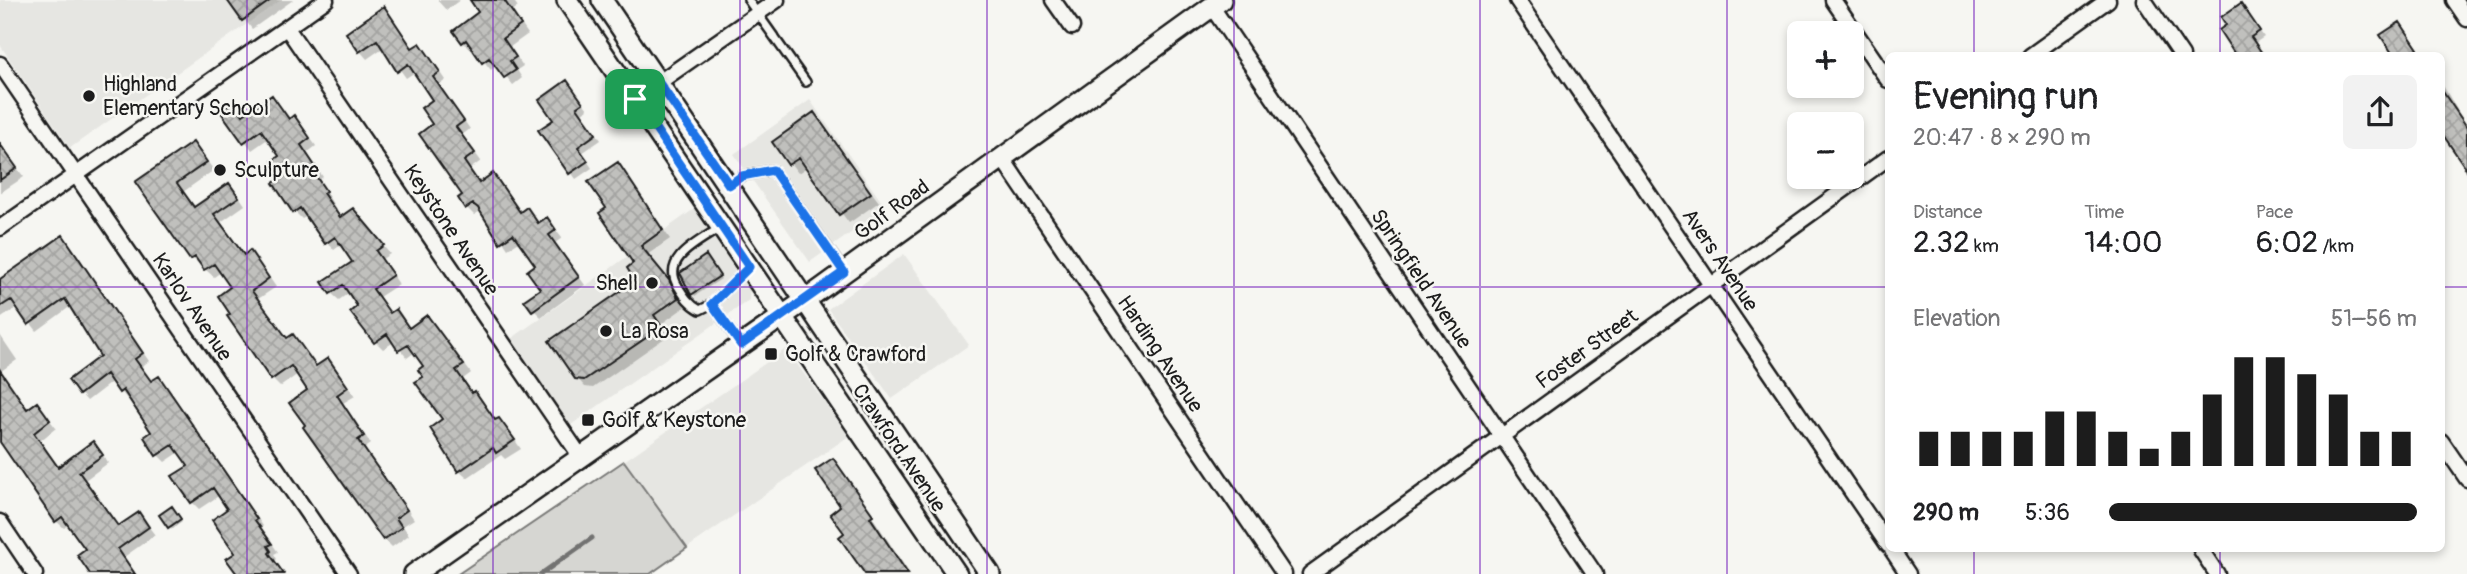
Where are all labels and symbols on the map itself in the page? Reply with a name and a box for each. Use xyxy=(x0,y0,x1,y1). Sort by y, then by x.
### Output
pin xyxy=(605,69,665,129)
place label: Highland Elementary School xyxy=(103,71,269,122)
marker: Highland Elementary School xyxy=(81,88,97,104)
place label: Sculpture xyxy=(234,157,319,184)
street label: Keystone Avenue xyxy=(397,159,505,301)
marker: Sculpture xyxy=(212,162,228,178)
street label: Golf Road xyxy=(849,174,935,246)
street label: Avers Avenue xyxy=(1676,203,1765,317)
street label: Springfield Avenue xyxy=(1364,204,1478,354)
street label: Karlov Avenue xyxy=(146,248,238,367)
place label: Shell xyxy=(596,270,638,297)
marker: Shell xyxy=(644,275,660,291)
street label: Harding Avenue xyxy=(1111,290,1209,418)
street label: Foster Street xyxy=(1530,302,1644,395)
place label: La Rosa xyxy=(620,318,689,345)
marker: La Rosa xyxy=(598,323,614,339)
place label: Golf & Crawford xyxy=(785,341,926,368)
marker: Golf & Crawford xyxy=(763,346,779,362)
street label: Crawford Avenue xyxy=(846,379,952,518)
place label: Golf & Keystone xyxy=(602,407,747,434)
marker: Golf & Keystone xyxy=(580,412,596,428)

